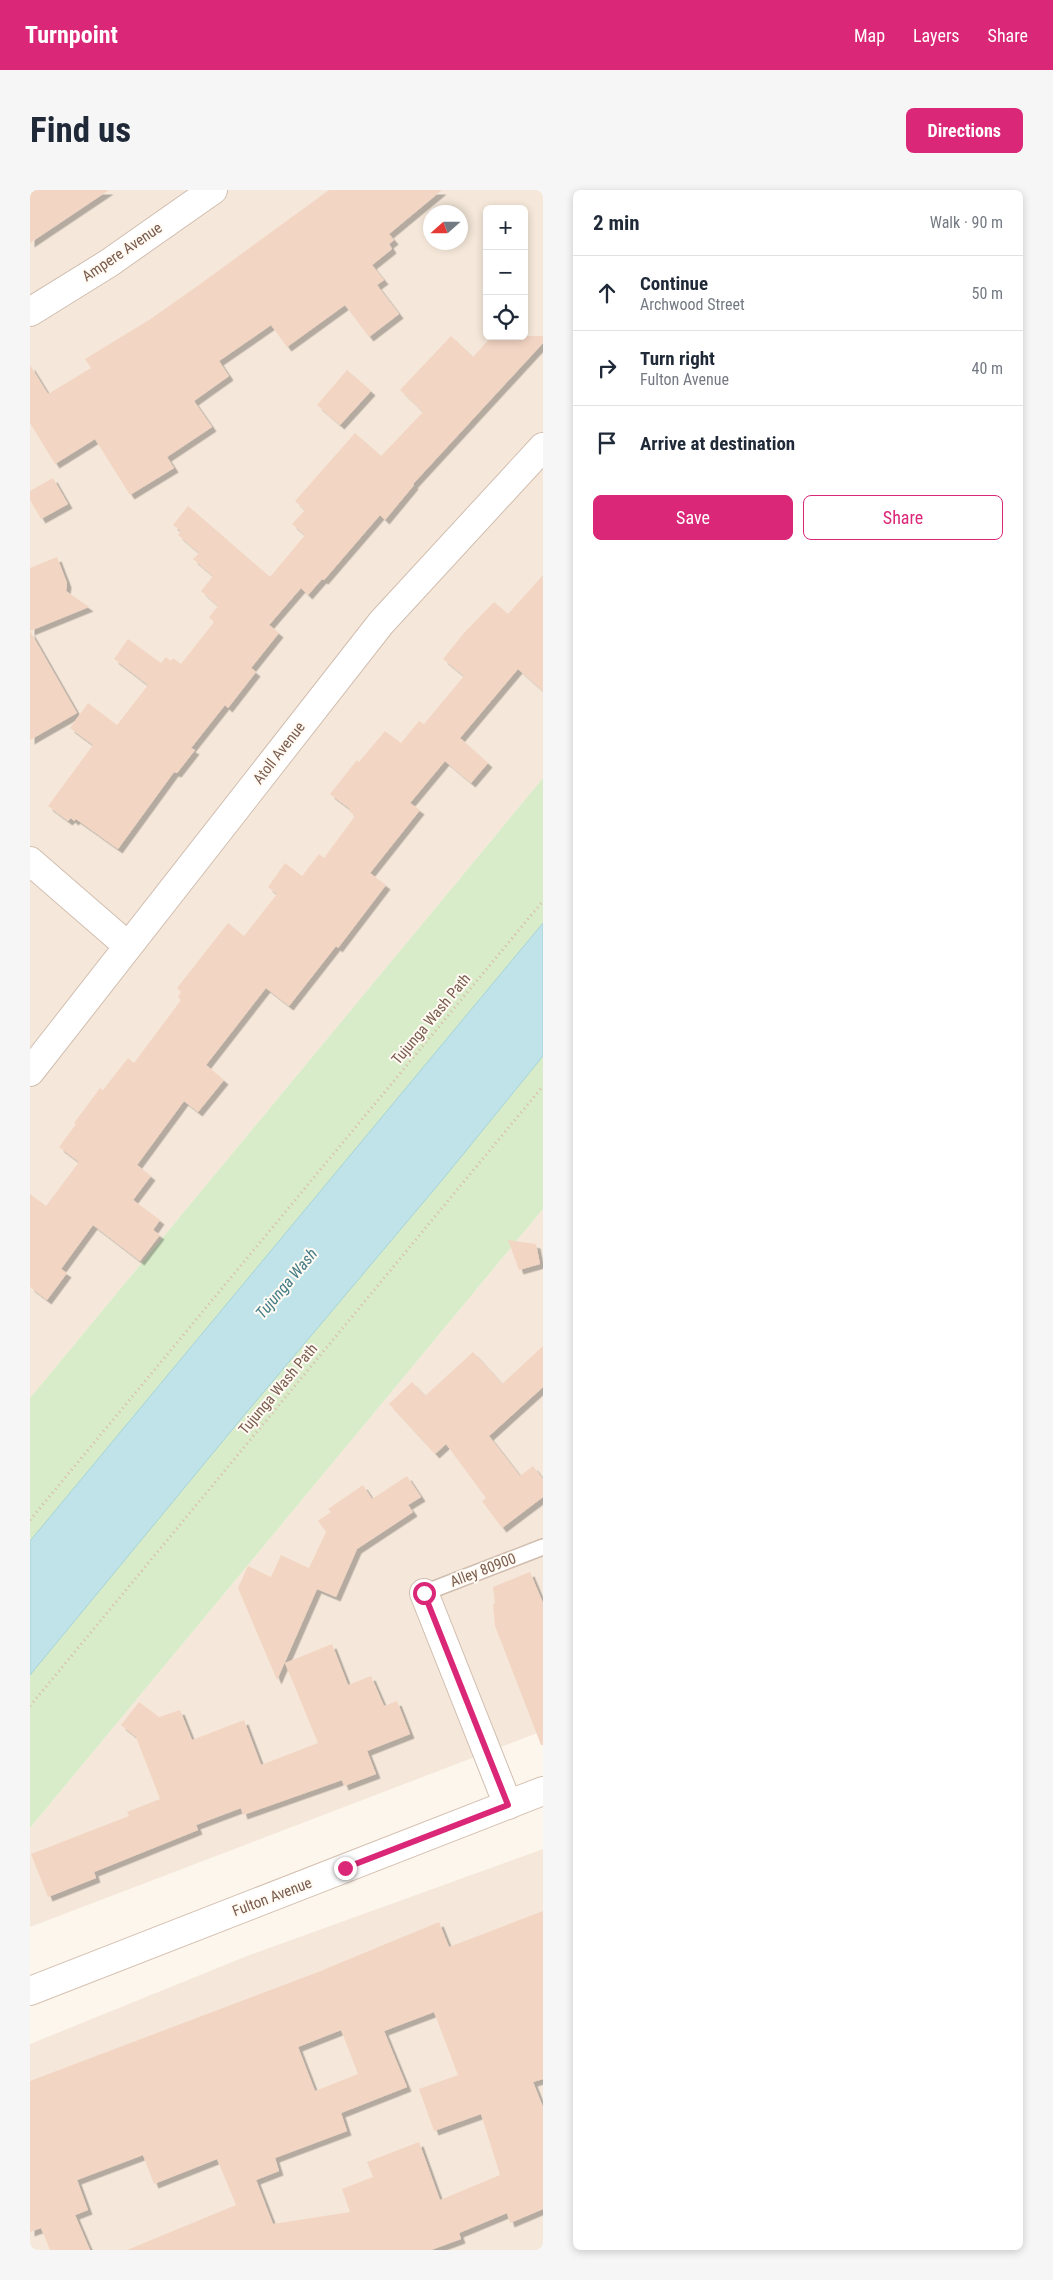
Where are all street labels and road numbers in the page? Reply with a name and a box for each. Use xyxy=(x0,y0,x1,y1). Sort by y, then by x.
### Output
street label: Ampere Avenue xyxy=(79,219,165,285)
street label: Atoll Avenue xyxy=(249,718,309,788)
street label: Tujunga Wash Path xyxy=(388,970,474,1068)
street label: Tujunga Wash Path xyxy=(235,1340,321,1438)
street label: Alley 80900 xyxy=(447,1549,519,1591)
street label: Fulton Avenue xyxy=(230,1874,314,1920)

